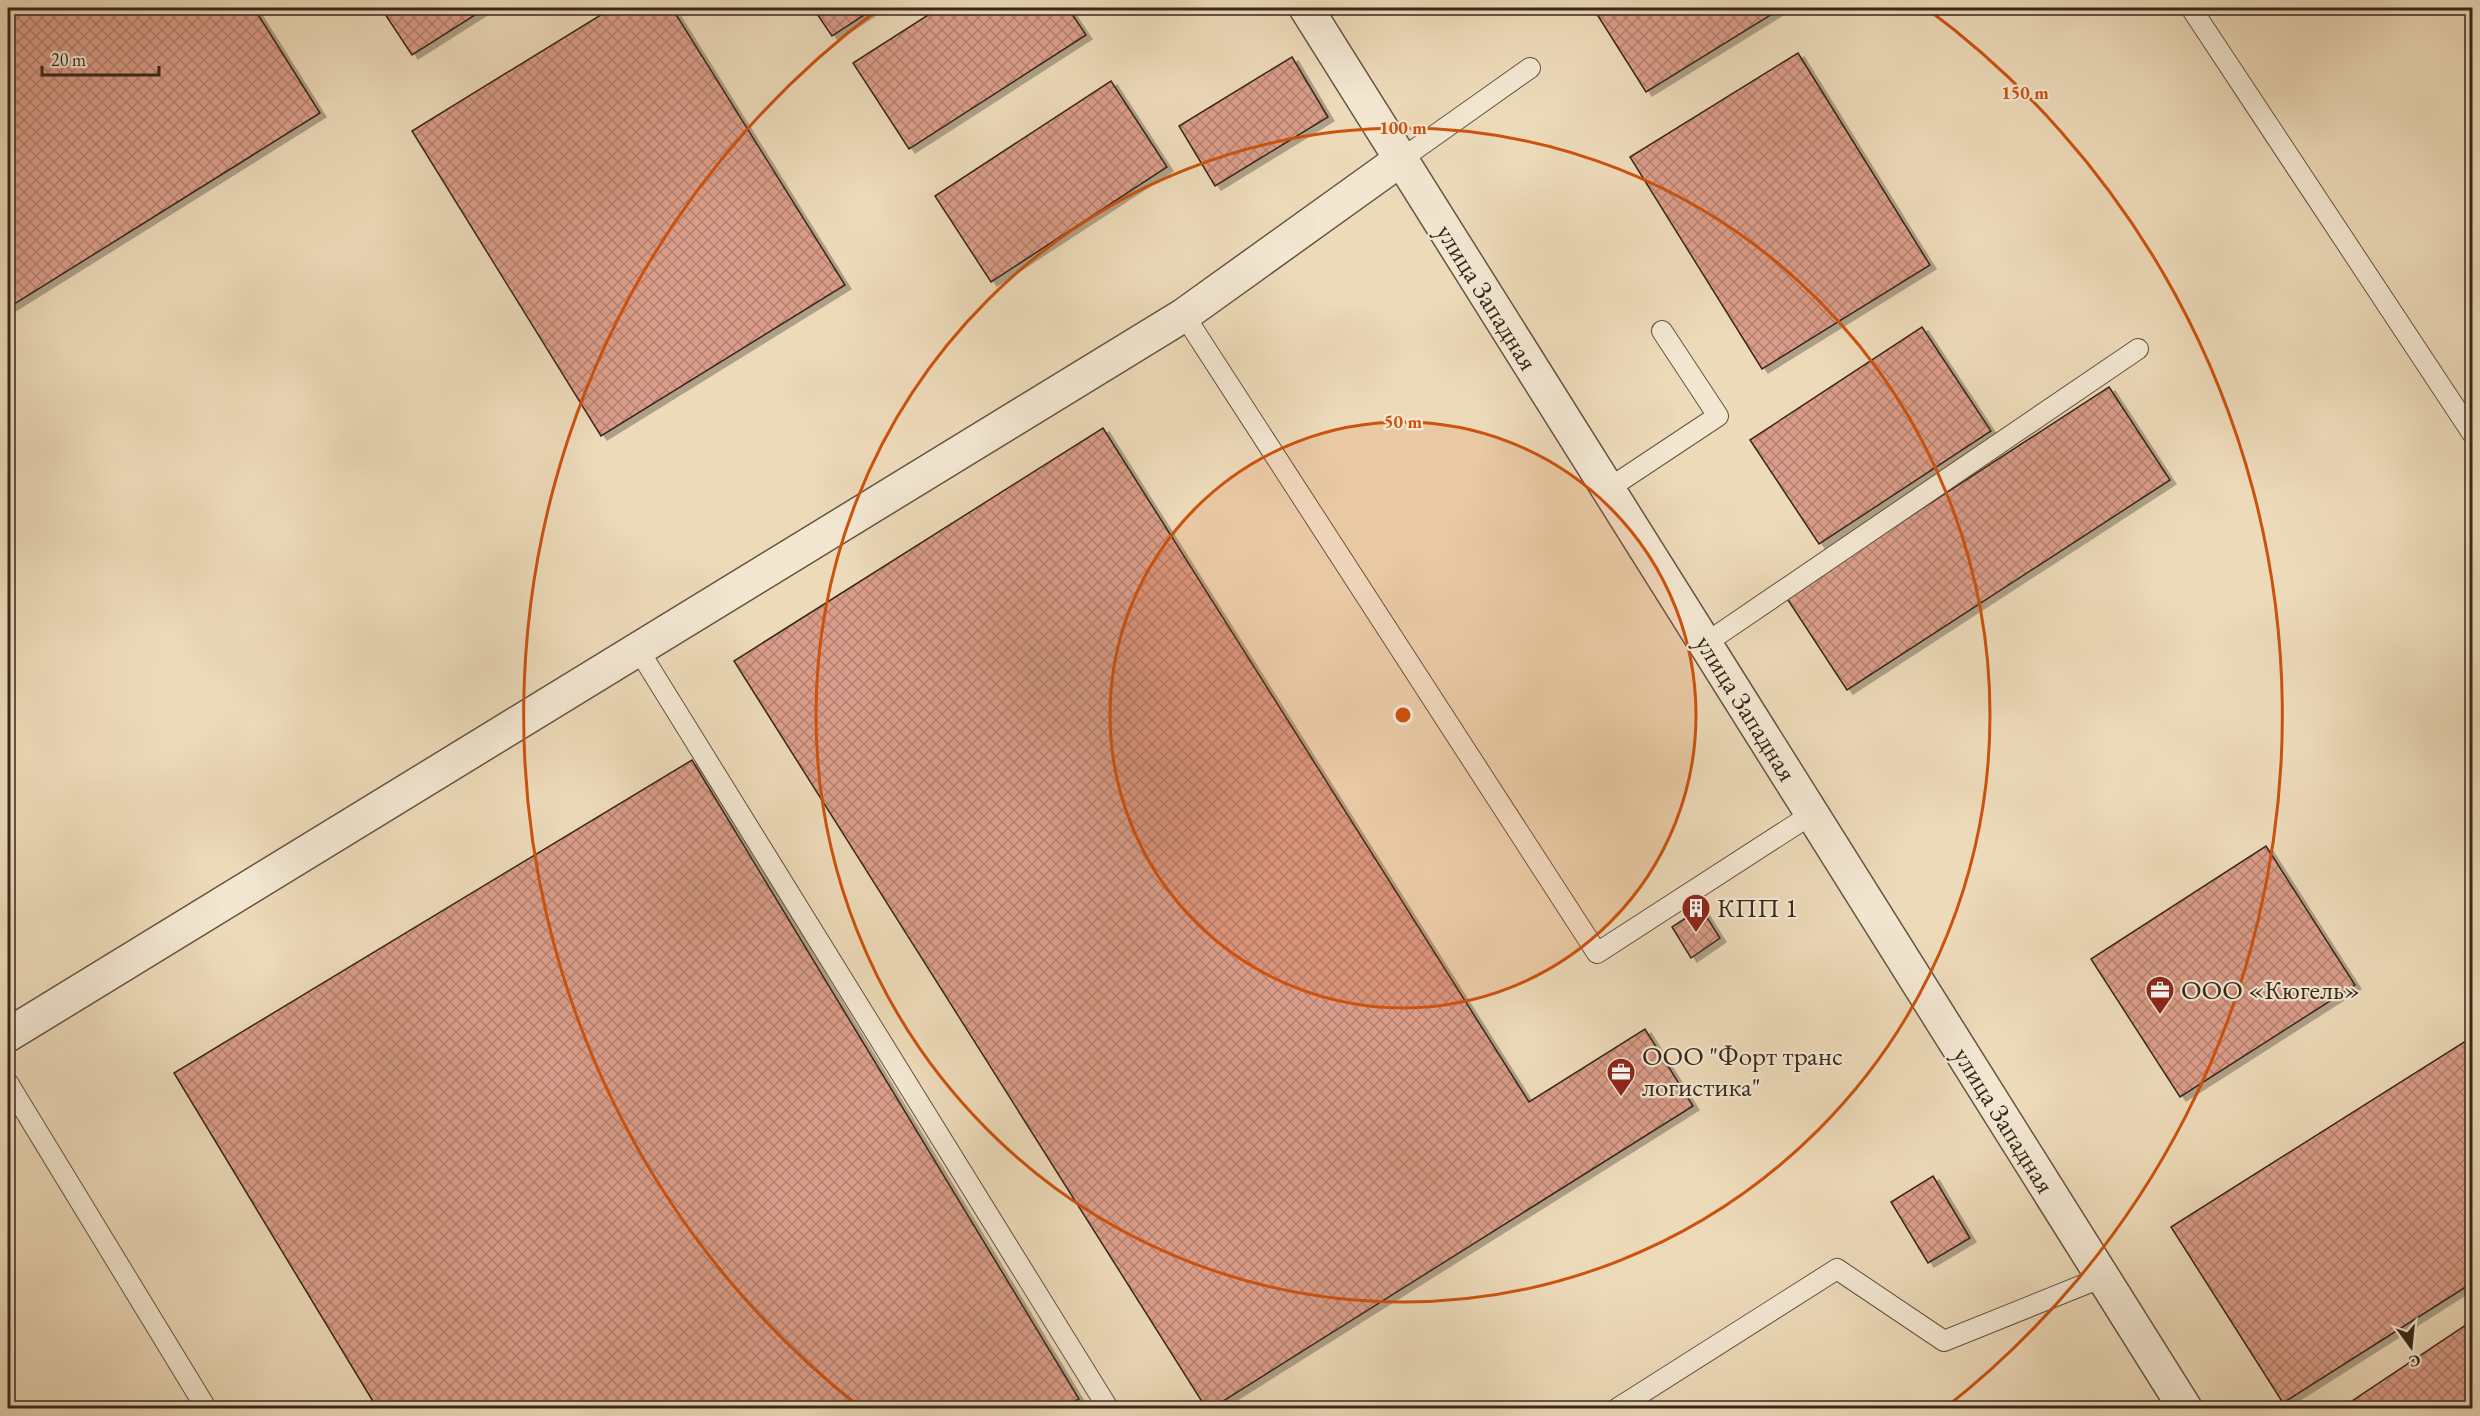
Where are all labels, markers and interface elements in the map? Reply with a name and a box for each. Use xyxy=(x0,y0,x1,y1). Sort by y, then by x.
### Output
scale bar xyxy=(42,39,159,77)
text: 20 m xyxy=(51,48,86,71)
text: 150 m xyxy=(2001,81,2049,104)
text: 100 m xyxy=(1379,116,1427,139)
street label: улица Западная xyxy=(1428,217,1546,377)
text: 50 m xyxy=(1384,410,1422,433)
street label: улица Западная xyxy=(1687,628,1805,788)
centre of rings xyxy=(1393,705,1413,725)
place label: КПП 1 xyxy=(1717,890,1798,925)
building icon: КПП 1 xyxy=(1680,892,1712,934)
place label: ООО «Кюгель» xyxy=(2181,972,2360,1007)
office icon: ООО «Кюгель» xyxy=(2144,974,2176,1016)
place label: ООО "Форт транс логистика" xyxy=(1642,1038,1843,1104)
street label: улица Западная xyxy=(1945,1040,2063,1200)
office icon: ООО "Форт транс логистика" xyxy=(1605,1056,1637,1098)
north arrow xyxy=(2381,1317,2441,1377)
text: С xyxy=(2407,1349,2423,1373)

